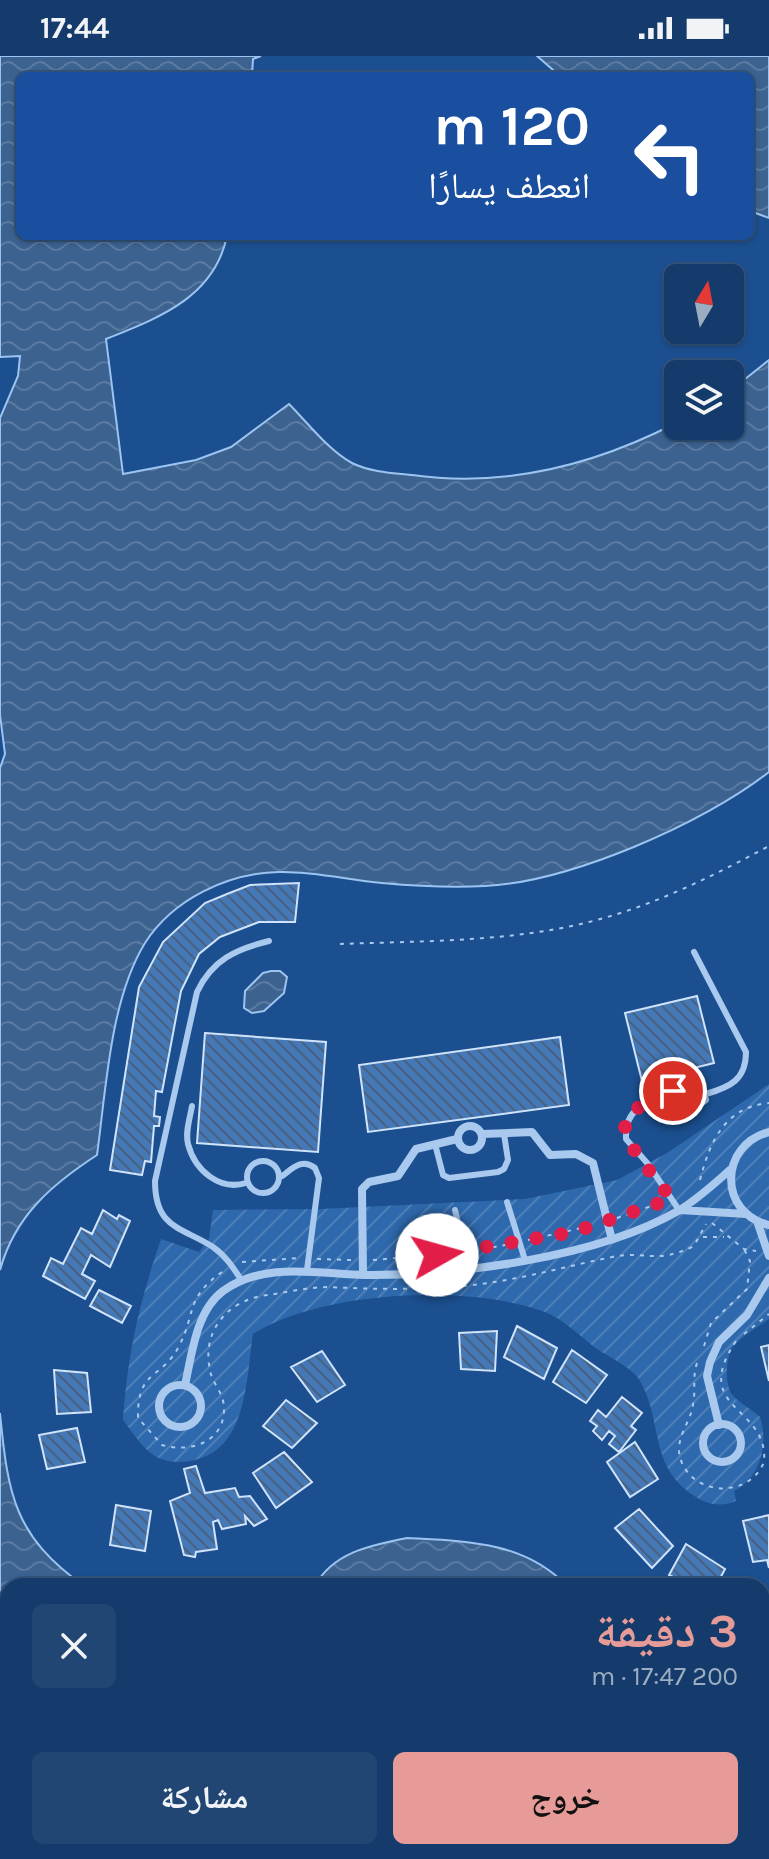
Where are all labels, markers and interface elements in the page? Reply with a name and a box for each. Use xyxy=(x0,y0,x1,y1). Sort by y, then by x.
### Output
text: 17:44 xyxy=(40,10,109,46)
text: 120 m xyxy=(433,93,590,158)
icon: left xyxy=(618,104,722,208)
text: انعطف يسارًا xyxy=(428,165,590,207)
north arrow xyxy=(664,264,744,344)
map controls xyxy=(664,264,744,440)
button: layers xyxy=(664,360,744,440)
pin xyxy=(639,1057,707,1125)
icon: arrive xyxy=(651,1069,695,1113)
position arrow xyxy=(395,1213,479,1297)
text: 3 دقيقة xyxy=(595,1603,738,1659)
button: close xyxy=(32,1604,116,1688)
text: 200 m · 17:47 xyxy=(591,1661,738,1692)
button: مشاركة xyxy=(32,1752,377,1844)
button: خروج xyxy=(393,1752,738,1844)

